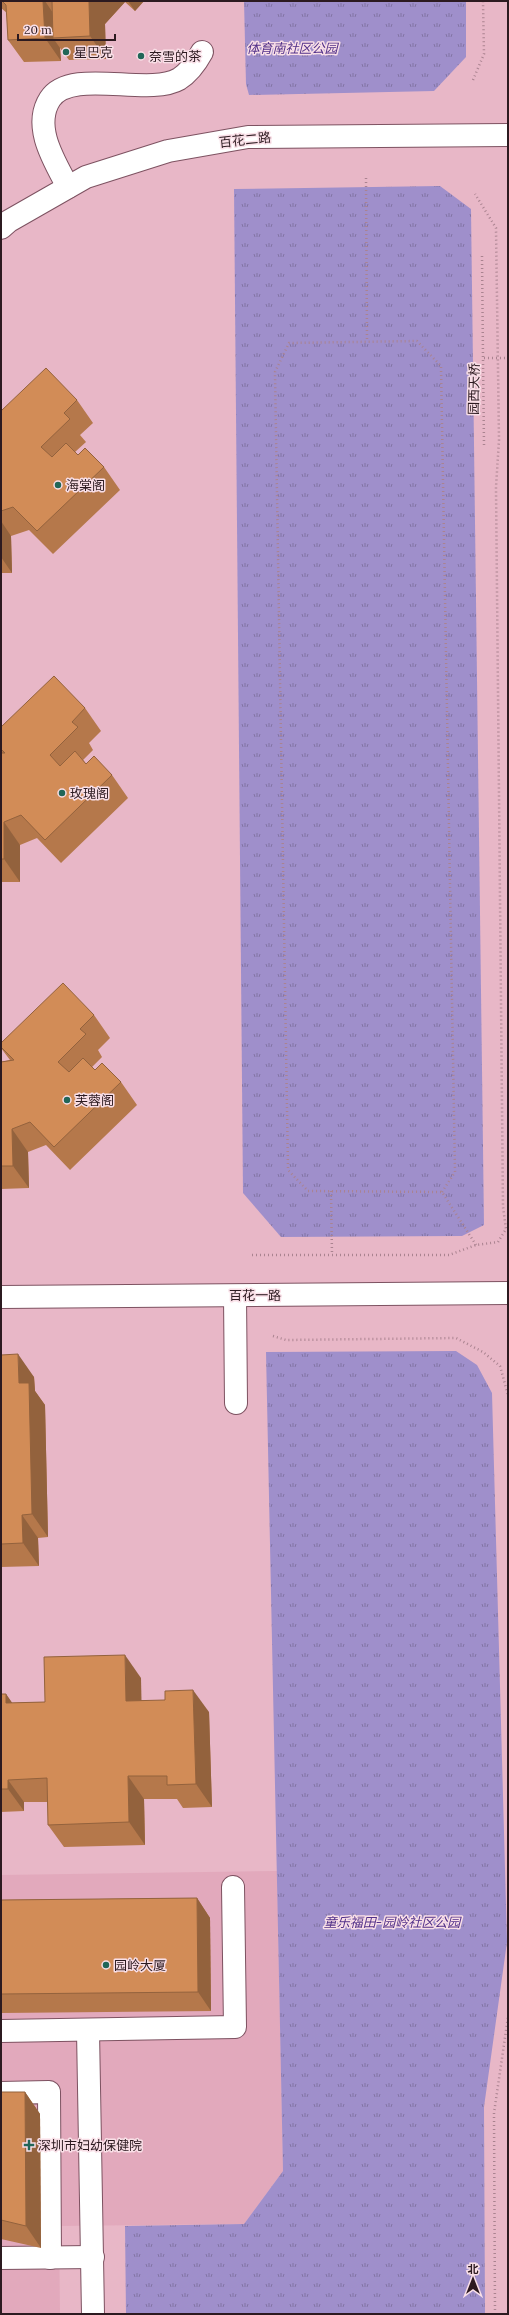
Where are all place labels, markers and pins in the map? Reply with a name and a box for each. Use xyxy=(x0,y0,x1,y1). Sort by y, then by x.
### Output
place label: 星巴克 xyxy=(74,44,113,61)
marker: 星巴克 xyxy=(61,47,71,57)
place label: 奈雪的茶 xyxy=(149,48,202,65)
marker: 奈雪的茶 xyxy=(136,51,146,61)
place label: 海棠阁 xyxy=(66,477,105,494)
marker: 海棠阁 xyxy=(53,480,63,490)
place label: 玫瑰阁 xyxy=(70,785,109,802)
marker: 玫瑰阁 xyxy=(57,788,67,798)
place label: 芙蓉阁 xyxy=(75,1092,114,1109)
marker: 芙蓉阁 xyxy=(62,1095,72,1105)
place label: 园岭大厦 xyxy=(114,1957,166,1974)
marker: 园岭大厦 xyxy=(101,1960,111,1970)
place label: 深圳市妇幼保健院 xyxy=(38,2137,142,2154)
marker: 深圳市妇幼保健院 xyxy=(23,2139,35,2151)

